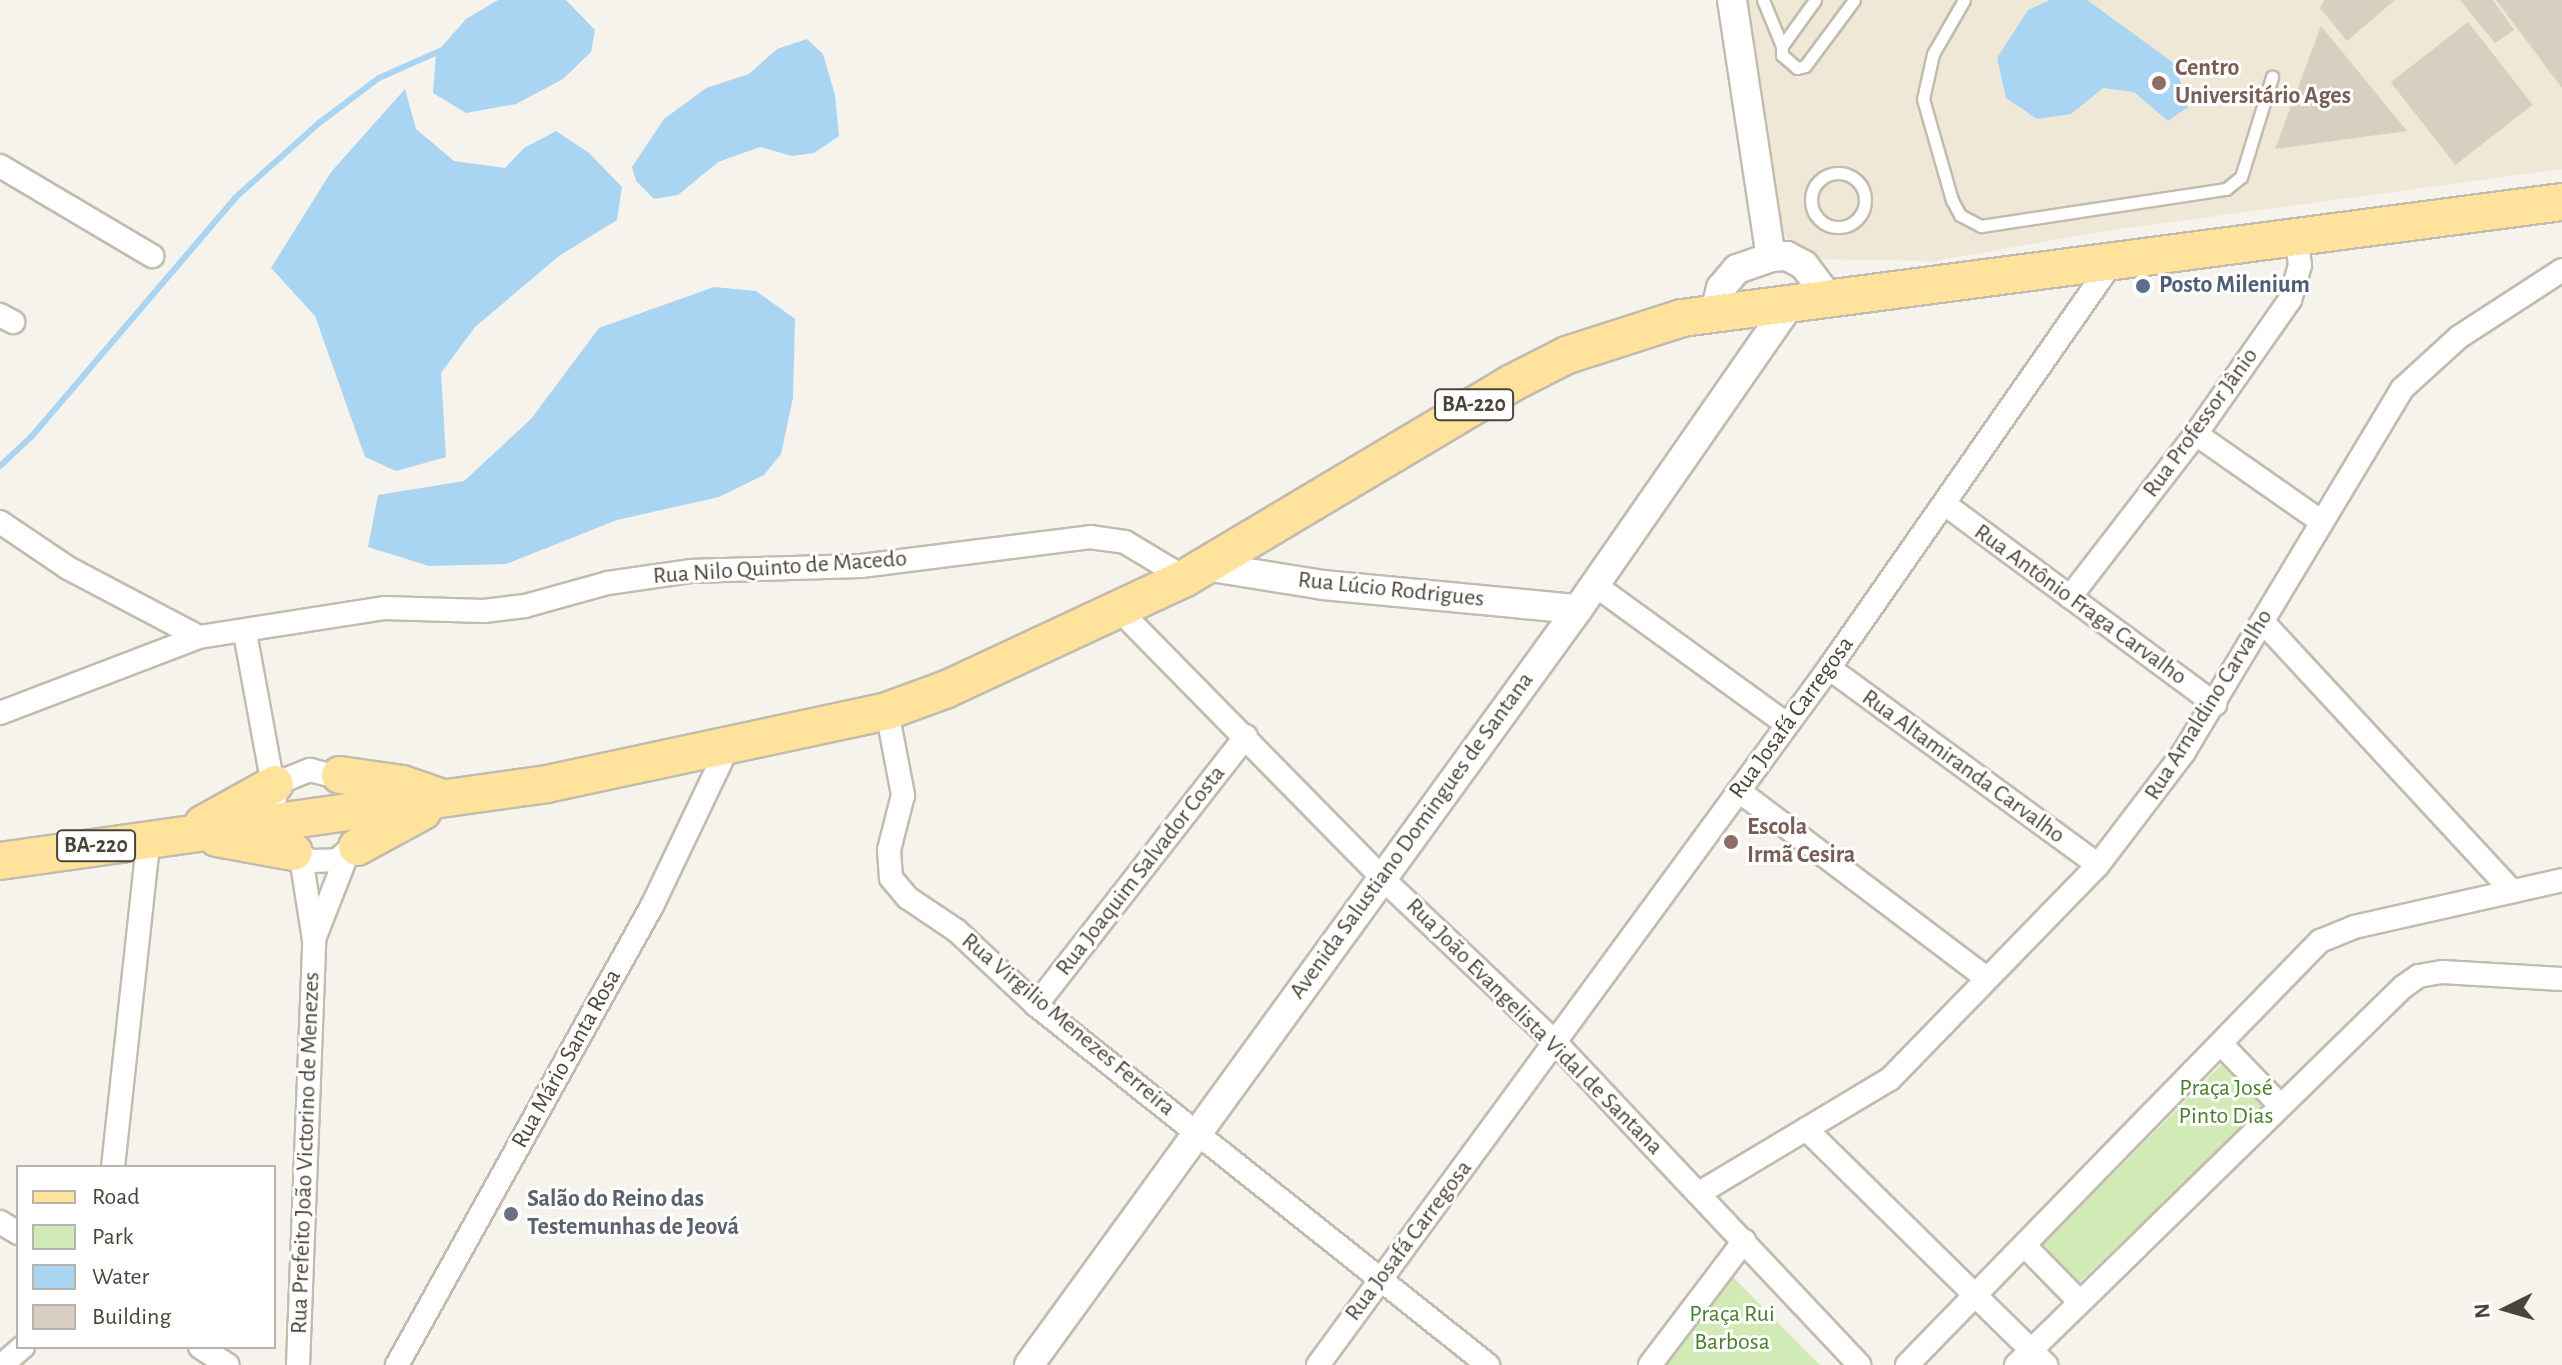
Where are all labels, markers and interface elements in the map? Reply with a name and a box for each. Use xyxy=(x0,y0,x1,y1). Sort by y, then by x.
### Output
place label: Centro Universitário Ages xyxy=(2175,55,2351,111)
marker: Centro Universitário Ages xyxy=(2150,74,2168,92)
place label: Posto Milenium xyxy=(2159,272,2310,300)
marker: Posto Milenium xyxy=(2134,277,2152,295)
street label: Rua Professor Jânio xyxy=(2137,343,2265,503)
road number: BA-220 xyxy=(1434,387,1514,423)
street label: Rua Antônio Fraga Carvalho xyxy=(1968,518,2192,692)
street label: Rua Nilo Quinto de Macedo xyxy=(652,545,908,591)
street label: Rua Lúcio Rodrigues xyxy=(1296,566,1486,614)
street label: Rua Arnaldino Carvalho xyxy=(2139,604,2279,806)
street label: Rua Josafá Carregosa xyxy=(1723,631,1861,805)
street label: Avenida Salustiano Domingues de Santana xyxy=(1284,667,1540,1005)
street label: Rua Altamiranda Carvalho xyxy=(1856,684,2070,850)
street label: Rua Joaquim Salvador Costa xyxy=(1050,760,1232,982)
place label: Escola Irmã Cesira xyxy=(1747,814,1855,870)
road number: BA-220 xyxy=(56,828,136,864)
marker: Escola Irmã Cesira xyxy=(1722,833,1740,851)
street label: Rua João Evangelista Vidal de Santana xyxy=(1399,892,1669,1162)
street label: Rua Virgilio Menezes Ferreira xyxy=(955,927,1181,1123)
street label: Rua Mário Santa Rosa xyxy=(506,965,628,1153)
street label: Rua Prefeito João Victorino de Menezes xyxy=(285,971,327,1335)
park label: Praça José Pinto Dias xyxy=(2178,1075,2274,1131)
street label: Rua Josafá Carregosa xyxy=(1339,1155,1479,1327)
legend xyxy=(16,1165,276,1349)
text: Road xyxy=(92,1185,140,1209)
place label: Salão do Reino das Testemunhas de Jeová xyxy=(527,1186,739,1242)
marker: Salão do Reino das Testemunhas de Jeová xyxy=(502,1205,520,1223)
text: Park xyxy=(92,1225,133,1249)
text: Water xyxy=(92,1265,149,1289)
north arrow xyxy=(2466,1269,2546,1349)
park label: Praça Rui Barbosa xyxy=(1689,1301,1775,1357)
text: N xyxy=(2470,1303,2494,1320)
text: Building xyxy=(92,1305,171,1329)

